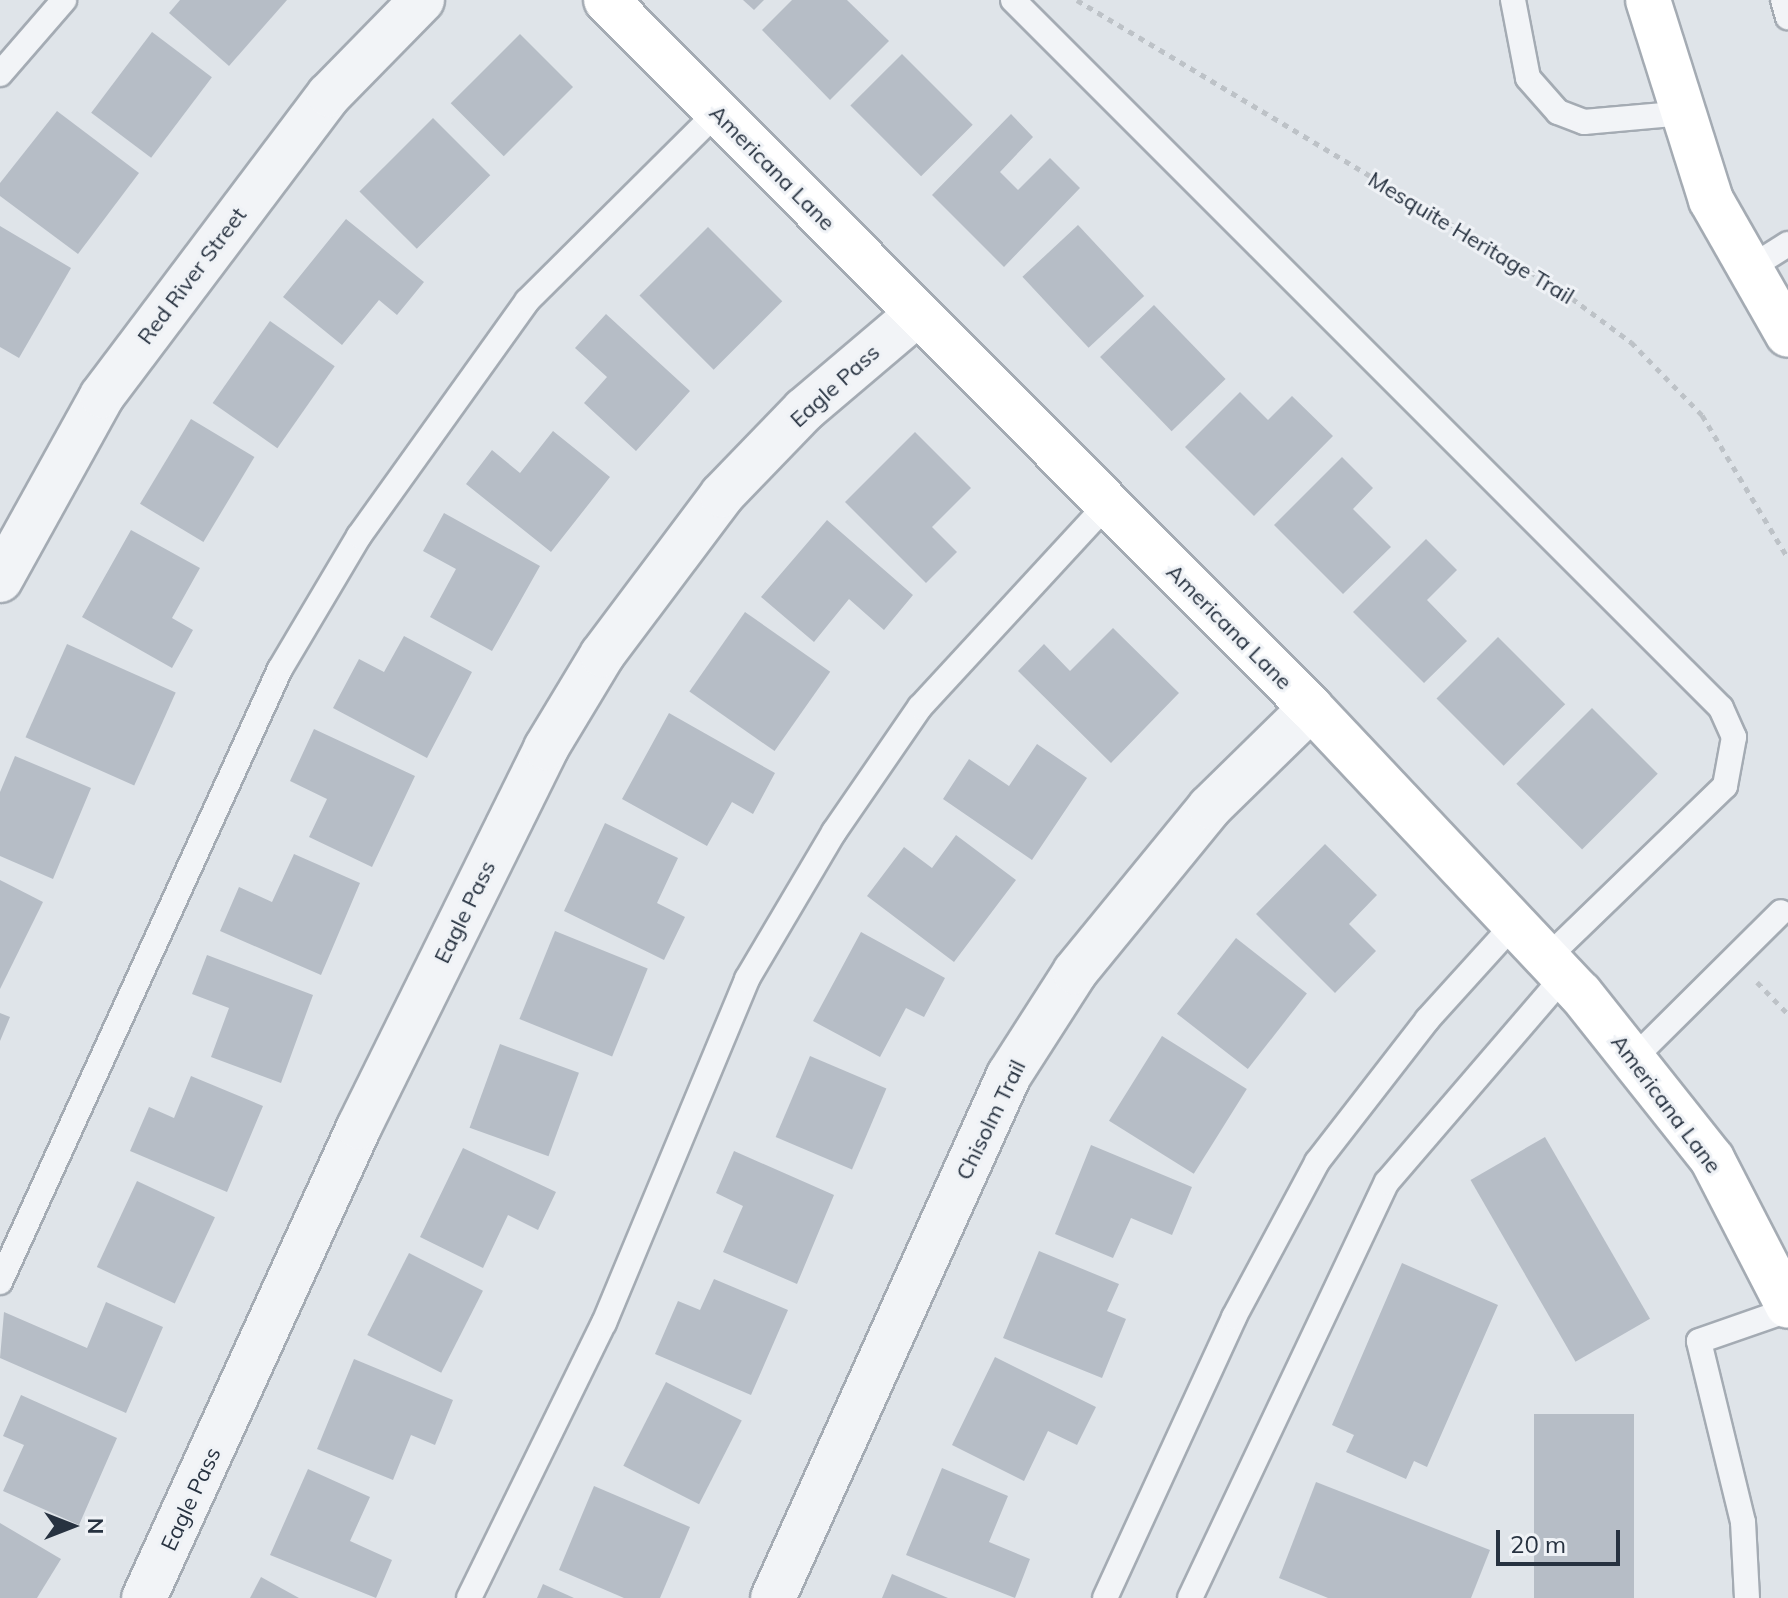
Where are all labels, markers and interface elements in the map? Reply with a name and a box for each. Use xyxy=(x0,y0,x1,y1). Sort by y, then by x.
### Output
street label: Americana Lane xyxy=(704,100,840,236)
street label: Mesquite Heritage Trail xyxy=(1363,166,1579,310)
street label: Red River Street xyxy=(132,202,252,350)
street label: Eagle Pass xyxy=(785,339,885,433)
street label: Americana Lane xyxy=(1161,559,1297,695)
street label: Eagle Pass xyxy=(429,856,501,968)
street label: Americana Lane xyxy=(1605,1030,1727,1178)
street label: Chisolm Trail xyxy=(951,1056,1031,1184)
street label: Eagle Pass xyxy=(156,1443,226,1555)
north arrow xyxy=(32,1486,112,1566)
scale bar xyxy=(1500,1514,1624,1564)
text: N xyxy=(82,1518,110,1534)
text: 20 m xyxy=(1510,1529,1566,1559)

